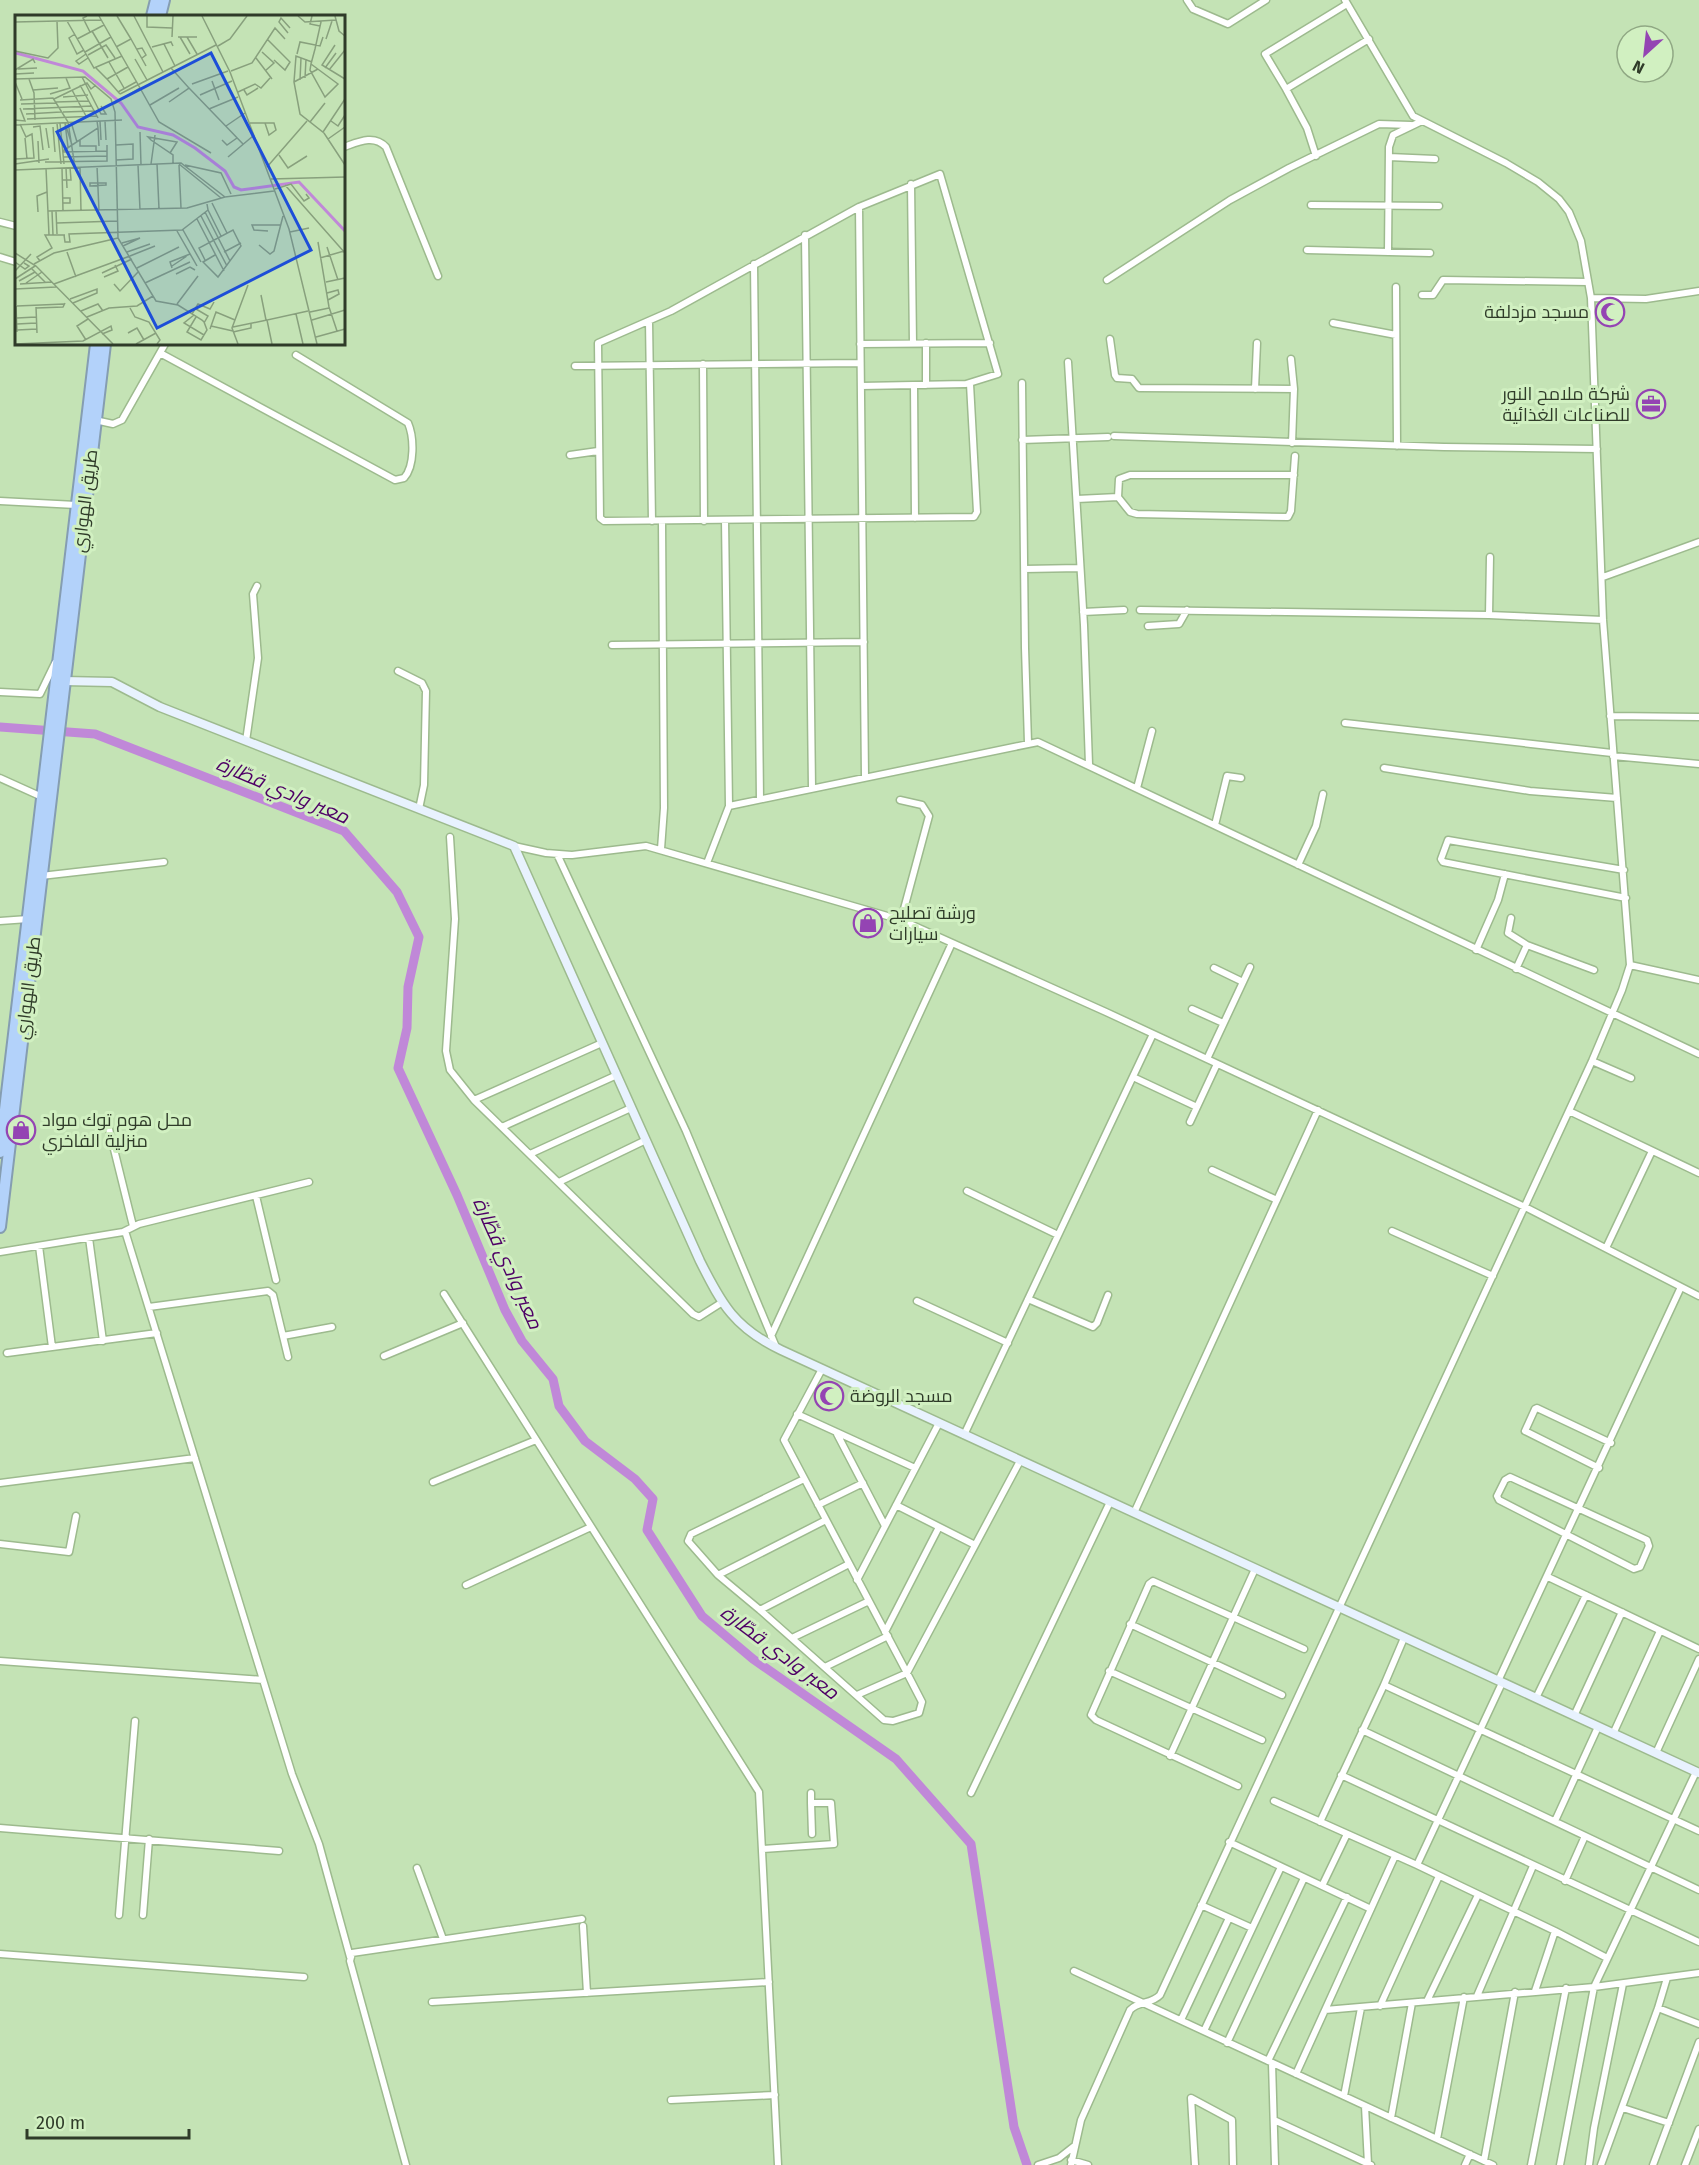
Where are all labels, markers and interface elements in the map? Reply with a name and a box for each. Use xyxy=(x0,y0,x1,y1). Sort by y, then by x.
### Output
inset map xyxy=(15,15,345,345)
north arrow xyxy=(1615,24,1675,84)
text: N xyxy=(1629,56,1647,78)
mosque icon: مسجد مزدلفة xyxy=(1594,296,1626,328)
place label: مسجد مزدلفة xyxy=(1484,301,1589,323)
place label: شركة ملامح النور للصناعات الغذائية xyxy=(1501,383,1630,426)
office icon: شركة ملامح النور للصناعات الغذائية xyxy=(1635,388,1667,420)
street label: طريق الهواري xyxy=(68,448,105,554)
water label: معبر وادي قطّارة xyxy=(212,751,354,833)
place label: ورشة تصليح سيارات xyxy=(889,902,976,945)
shop icon: ورشة تصليح سيارات xyxy=(852,907,884,939)
street label: طريق الهواري xyxy=(11,935,48,1041)
place label: محل هوم توك مواد منزلية الفاخري xyxy=(42,1109,192,1155)
shop icon: محل هوم توك مواد منزلية الفاخري xyxy=(5,1114,37,1146)
water label: معبر وادي قطّارة xyxy=(465,1193,548,1335)
mosque icon: مسجد الروضة xyxy=(813,1380,845,1412)
place label: مسجد الروضة xyxy=(850,1385,952,1407)
water label: معبر وادي قطّارة xyxy=(714,1600,845,1708)
scale bar xyxy=(27,2102,189,2140)
text: 200 m xyxy=(36,2112,85,2134)

